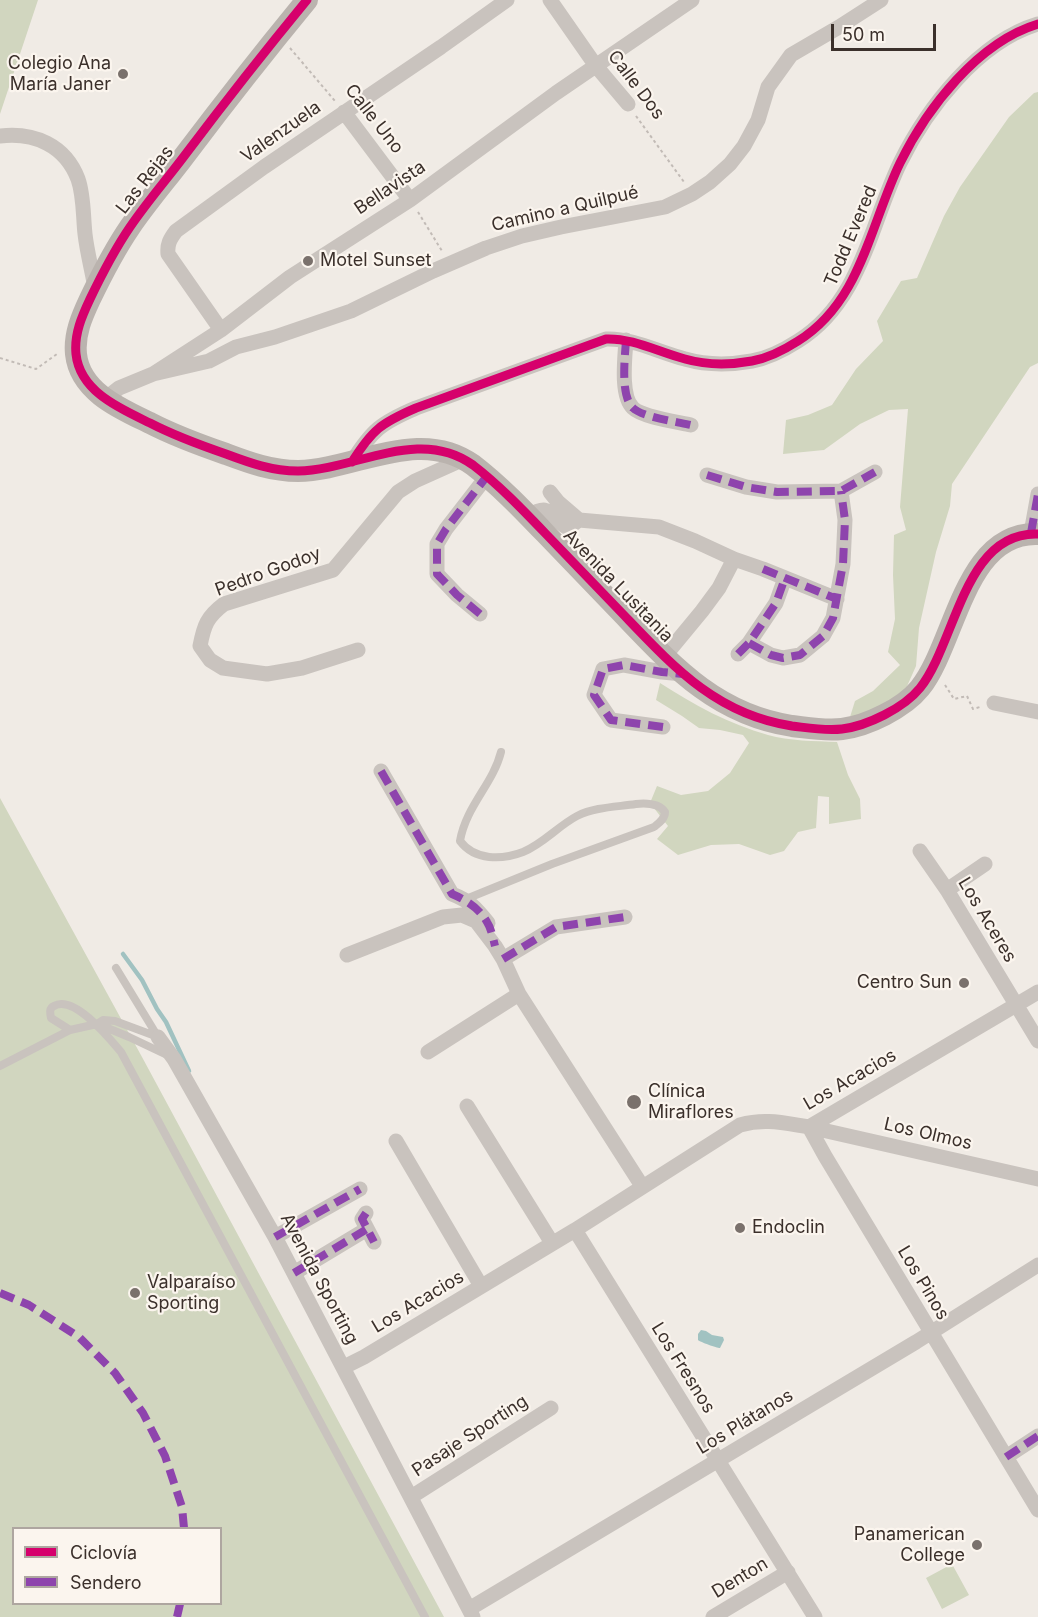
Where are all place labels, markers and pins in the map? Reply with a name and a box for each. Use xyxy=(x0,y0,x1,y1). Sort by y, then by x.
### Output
place label: Colegio Ana María Janer xyxy=(8,53,111,96)
marker: Colegio Ana María Janer xyxy=(116,67,130,81)
place label: Motel Sunset xyxy=(320,250,431,272)
marker: Motel Sunset xyxy=(301,254,315,268)
place label: Centro Sun xyxy=(857,972,952,994)
marker: Centro Sun xyxy=(957,976,971,990)
place label: Clínica Miraflores xyxy=(648,1081,734,1124)
marker: Clínica Miraflores xyxy=(625,1093,643,1111)
place label: Endoclin xyxy=(752,1217,825,1239)
marker: Endoclin xyxy=(733,1221,747,1235)
place label: Valparaíso Sporting xyxy=(147,1272,236,1314)
marker: Valparaíso Sporting xyxy=(128,1286,142,1300)
place label: Panamerican College xyxy=(854,1524,965,1567)
marker: Panamerican College xyxy=(970,1538,984,1552)

